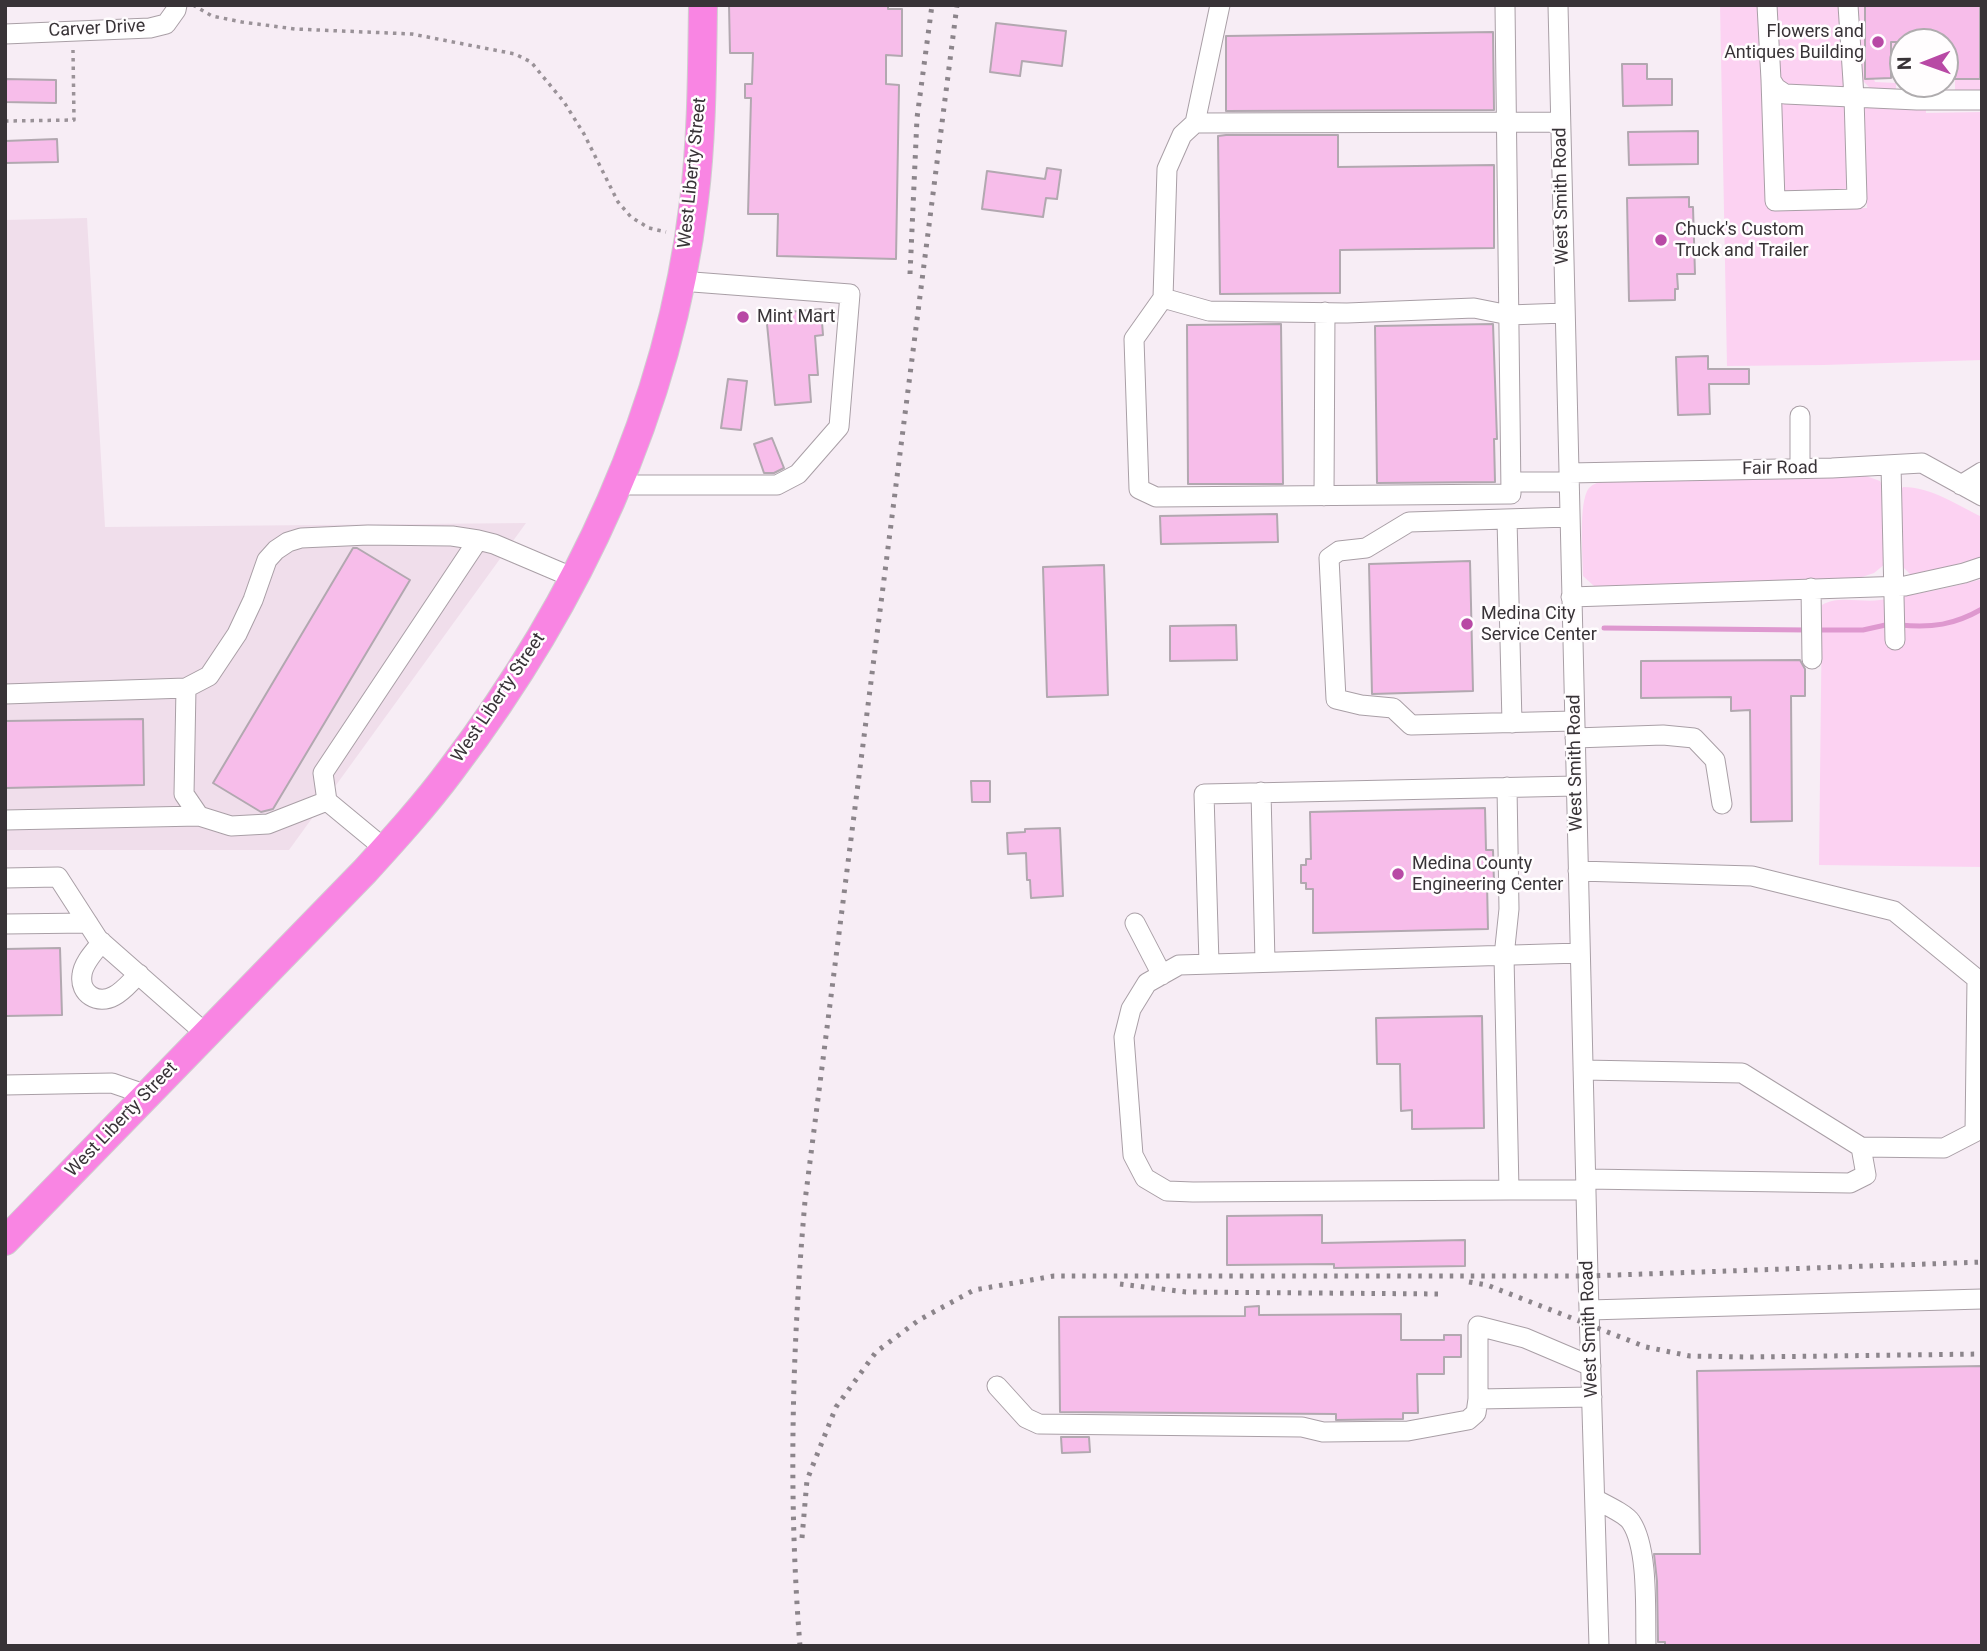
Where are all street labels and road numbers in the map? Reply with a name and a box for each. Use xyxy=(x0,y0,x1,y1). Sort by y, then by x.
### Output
street label: Carver Drive xyxy=(48,16,146,42)
street label: West Liberty Street xyxy=(674,97,712,249)
street label: West Smith Road xyxy=(1550,127,1574,265)
street label: Fair Road xyxy=(1742,458,1818,480)
street label: West Liberty Street xyxy=(448,629,550,767)
street label: West Smith Road xyxy=(1564,694,1588,832)
street label: West Liberty Street xyxy=(62,1058,182,1182)
street label: West Smith Road xyxy=(1577,1260,1603,1398)

